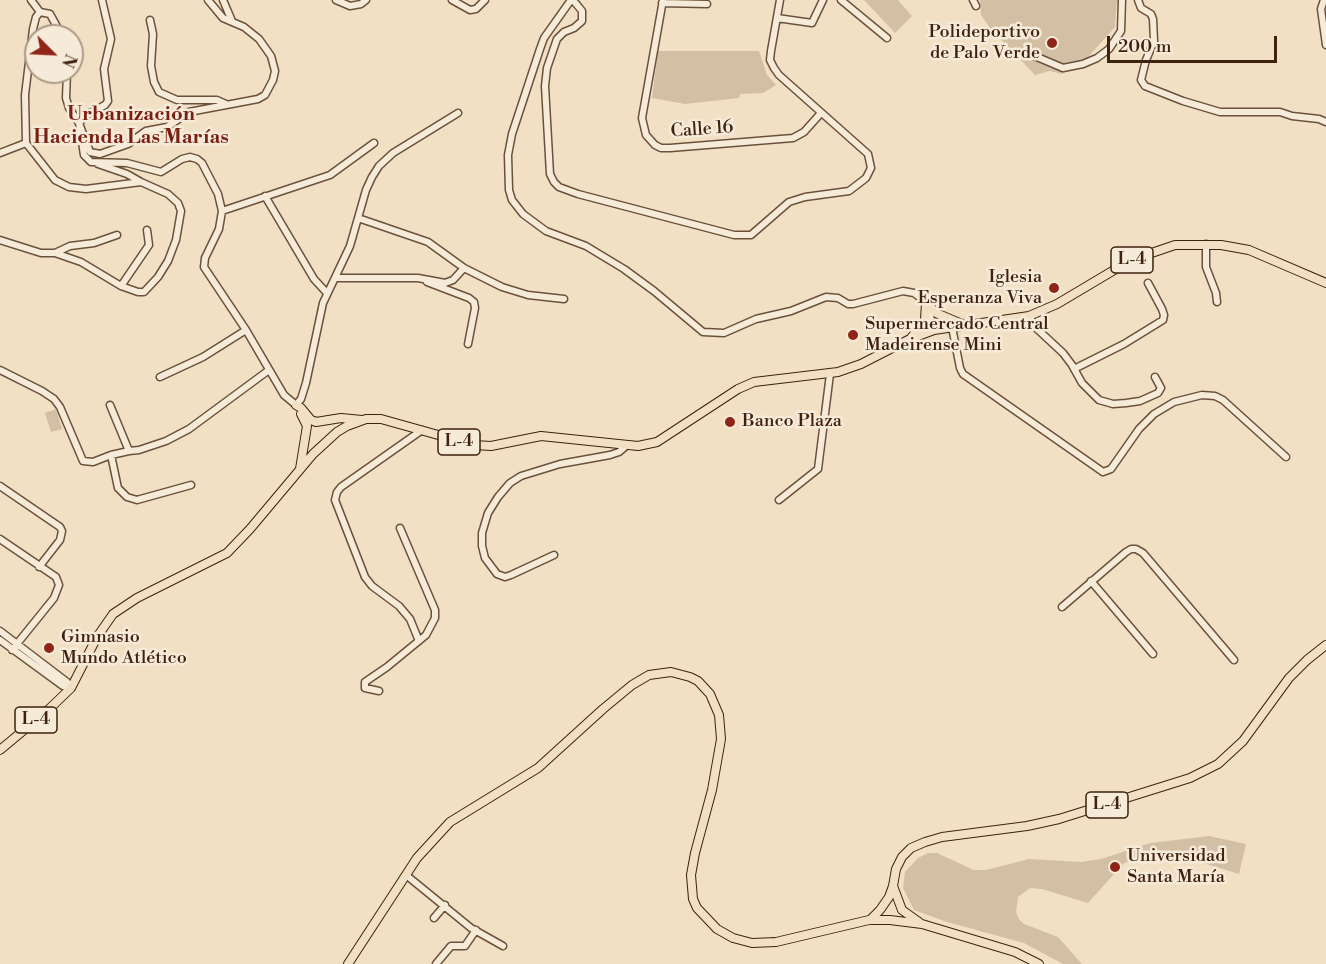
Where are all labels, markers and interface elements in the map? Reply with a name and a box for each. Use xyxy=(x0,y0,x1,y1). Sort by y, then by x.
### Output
place label: Polideportivo de Palo Verde xyxy=(928,22,1040,64)
north arrow xyxy=(24,24,84,84)
scale bar xyxy=(1110,24,1280,62)
text: 200 m xyxy=(1118,35,1172,58)
marker: Polideportivo de Palo Verde xyxy=(1045,36,1059,50)
text: N xyxy=(57,51,80,70)
district label: Urbanización Hacienda Las Marías xyxy=(33,103,229,150)
street label: Calle 16 xyxy=(670,117,734,143)
road number: L-4 xyxy=(1111,247,1153,273)
place label: Iglesia Esperanza Viva xyxy=(917,267,1042,310)
marker: Iglesia Esperanza Viva xyxy=(1047,281,1061,295)
place label: Supermercado Central Madeirense Mini xyxy=(865,314,1049,356)
marker: Supermercado Central Madeirense Mini xyxy=(846,328,860,342)
place label: Banco Plaza xyxy=(742,411,842,433)
marker: Banco Plaza xyxy=(723,415,737,429)
road number: L-4 xyxy=(438,429,480,455)
place label: Gimnasio Mundo Atlético xyxy=(61,627,187,670)
marker: Gimnasio Mundo Atlético xyxy=(42,641,56,655)
road number: L-4 xyxy=(15,707,57,733)
road number: L-4 xyxy=(1086,792,1128,818)
place label: Universidad Santa María xyxy=(1127,846,1225,888)
marker: Universidad Santa María xyxy=(1108,860,1122,874)

